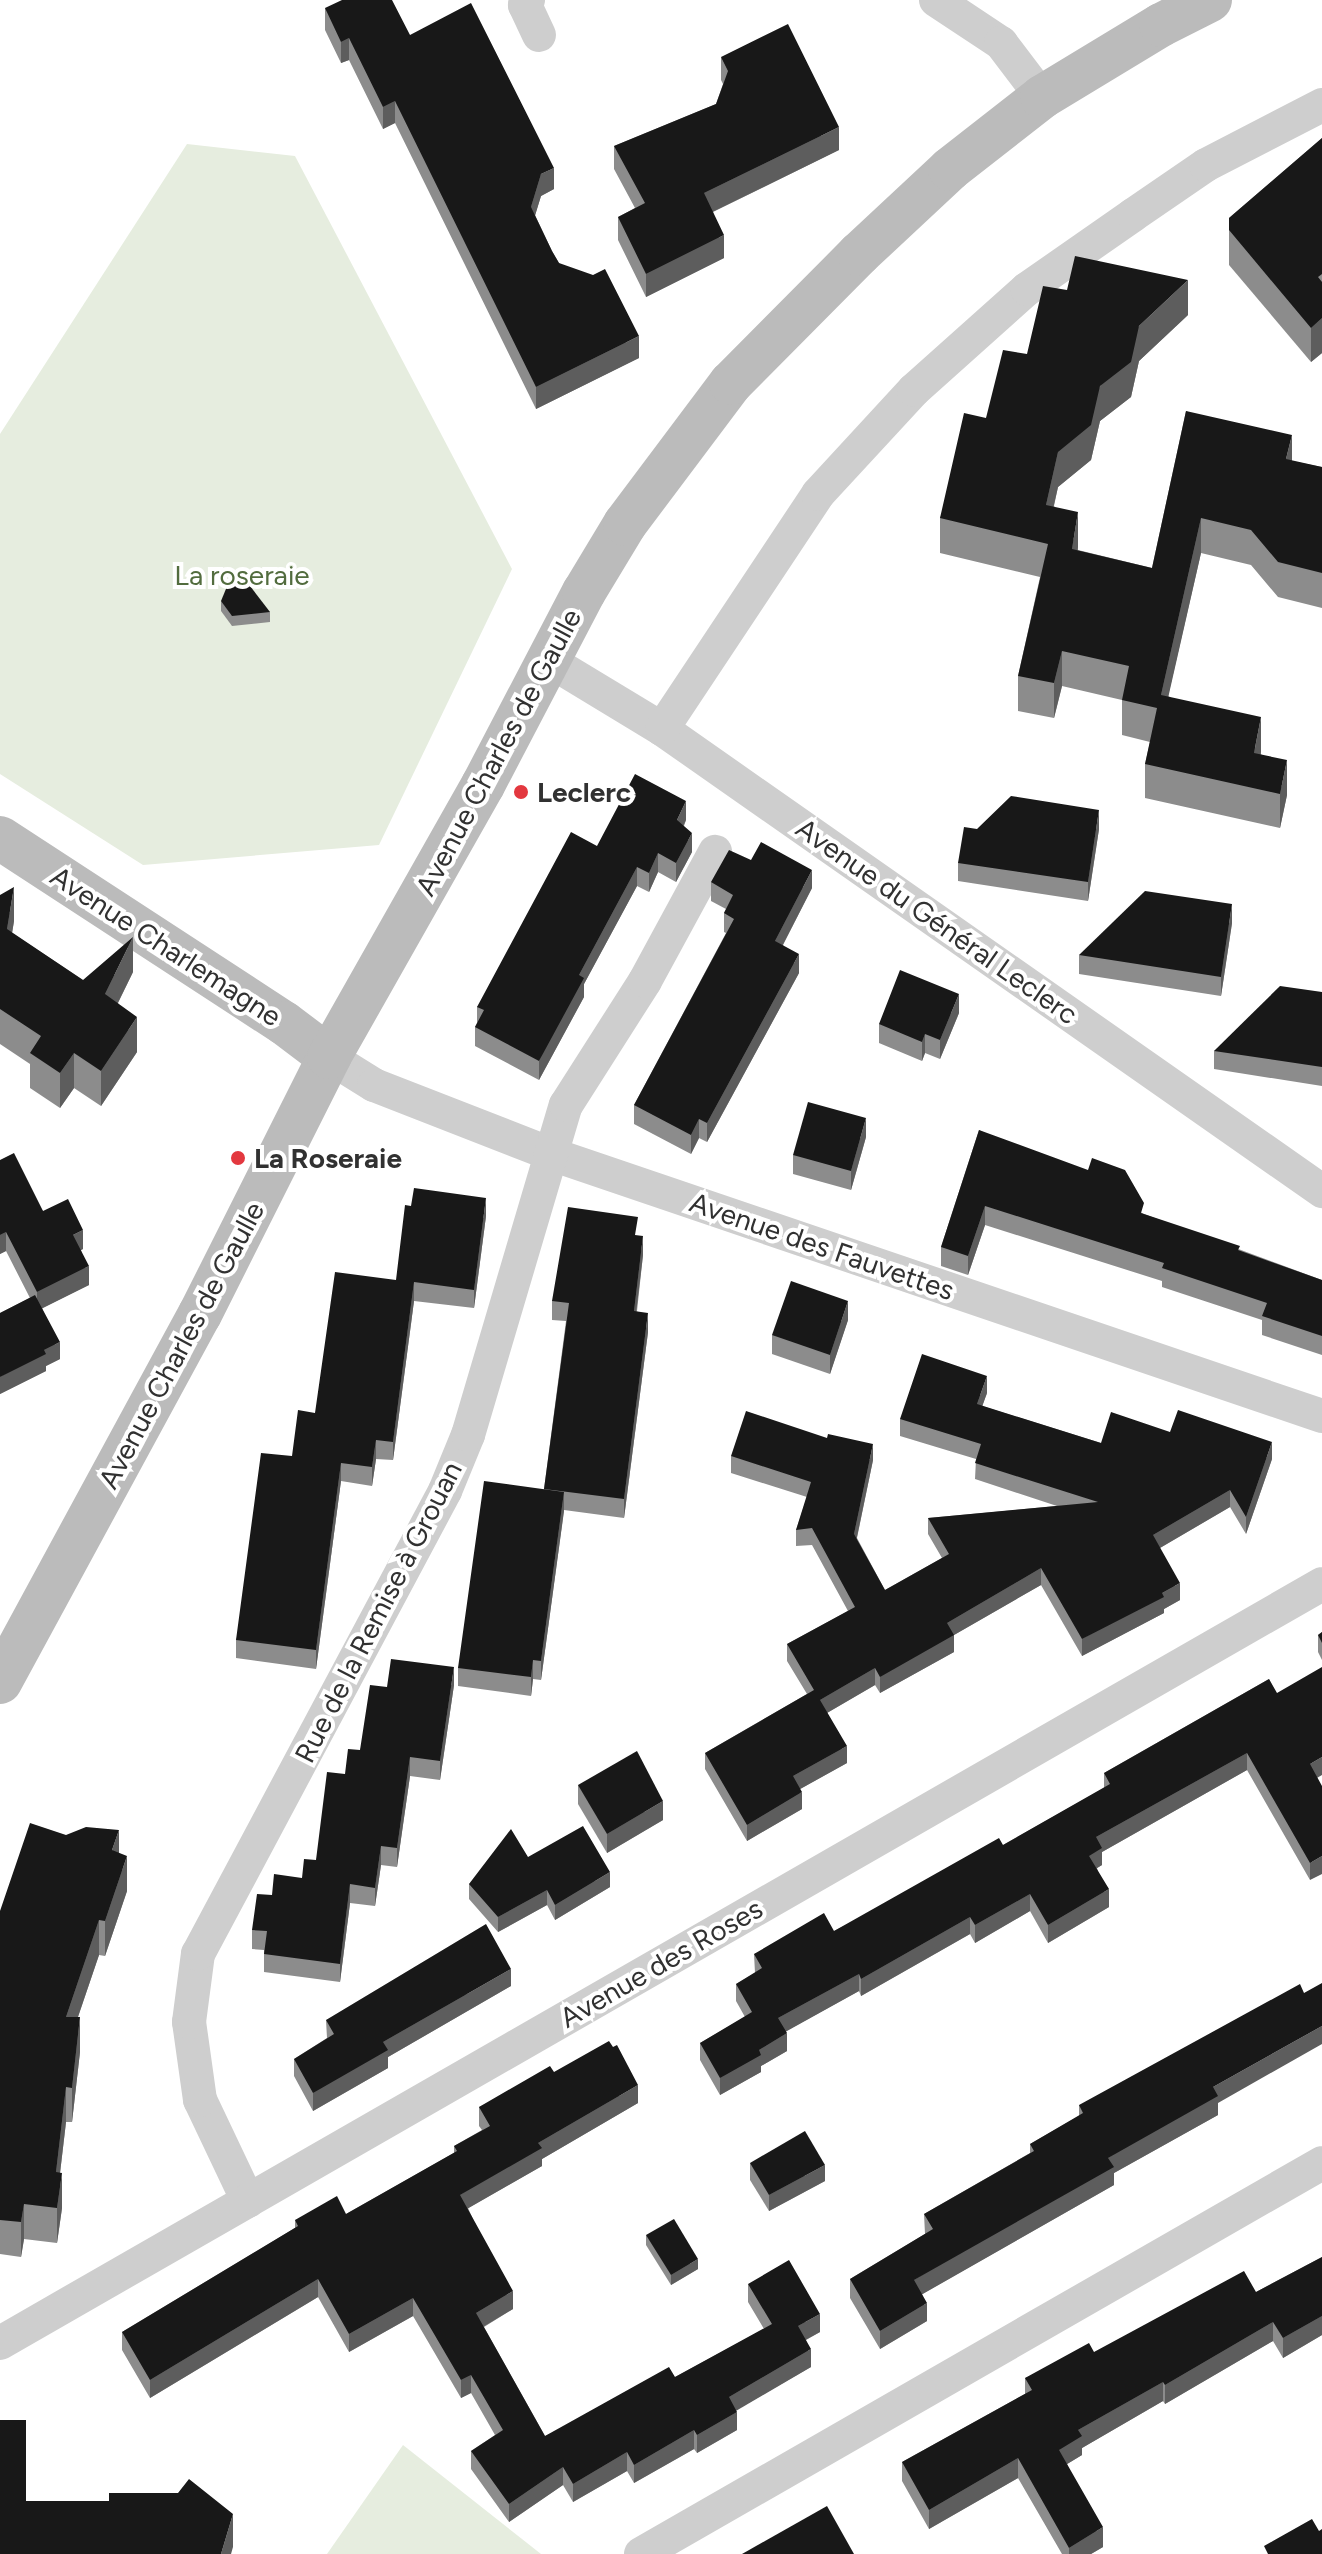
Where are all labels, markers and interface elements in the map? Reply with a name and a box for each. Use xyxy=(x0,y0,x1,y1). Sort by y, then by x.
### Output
park label: La roseraie xyxy=(174,558,310,592)
street label: Avenue Charles de Gaulle xyxy=(408,603,588,901)
place label: Leclerc xyxy=(537,775,631,809)
marker: Leclerc xyxy=(512,783,530,801)
street label: Avenue du Général Leclerc xyxy=(790,811,1084,1031)
street label: Avenue Charlemagne xyxy=(44,859,288,1033)
place label: La Roseraie xyxy=(254,1141,402,1175)
marker: La Roseraie xyxy=(229,1149,247,1167)
street label: Avenue des Fauvettes xyxy=(685,1185,959,1307)
street label: Avenue Charles de Gaulle xyxy=(91,1196,271,1494)
street label: Rue de la Remise à Grouan xyxy=(287,1456,469,1768)
street label: Avenue des Roses xyxy=(554,1891,768,2035)

